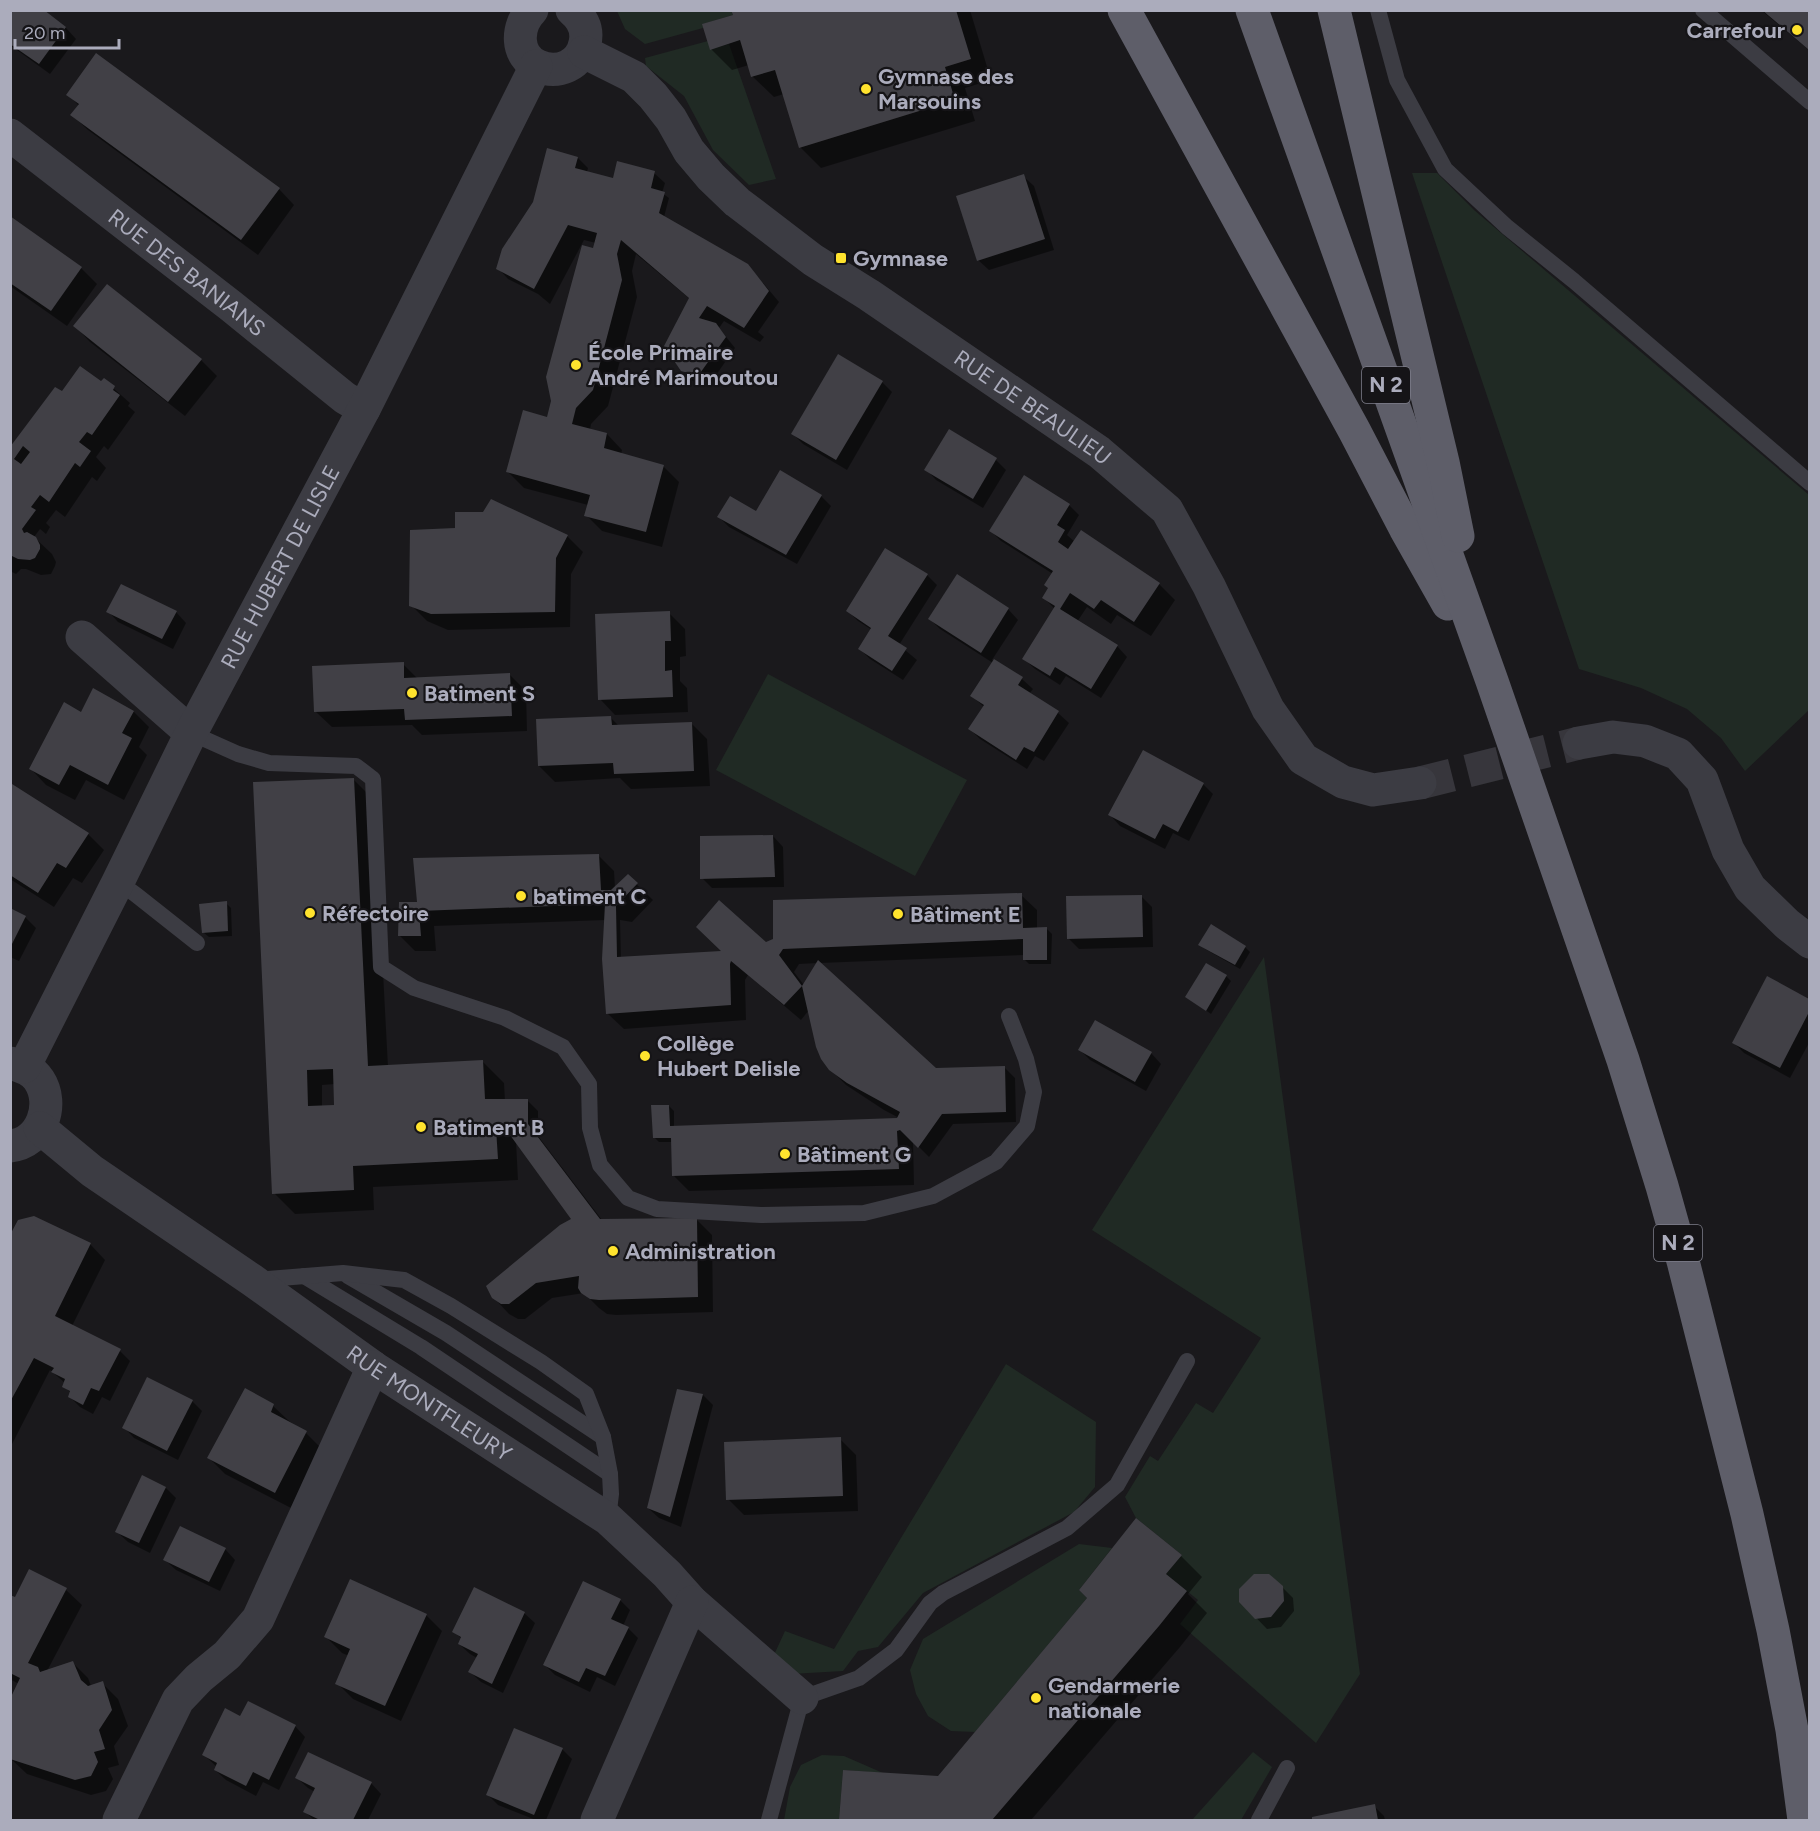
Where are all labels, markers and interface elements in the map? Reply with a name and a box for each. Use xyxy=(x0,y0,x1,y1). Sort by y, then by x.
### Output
scale bar xyxy=(15,12,118,50)
place label: Carrefour xyxy=(1686,17,1786,44)
text: 20 m xyxy=(24,22,65,44)
marker: Carrefour xyxy=(1790,23,1804,37)
place label: Gymnase des Marsouins xyxy=(878,63,1014,115)
marker: Gymnase des Marsouins xyxy=(859,82,873,96)
street label: RUE DES BANIANS xyxy=(103,203,271,342)
place label: Gymnase xyxy=(853,245,948,272)
marker: Gymnase xyxy=(834,251,848,265)
place label: École Primaire André Marimoutou xyxy=(588,339,778,391)
street label: RUE DE BEAULIEU xyxy=(949,344,1117,471)
marker: École Primaire André Marimoutou xyxy=(569,358,583,372)
road number: N 2 xyxy=(1362,367,1410,403)
street label: RUE HUBERT DE LISLE xyxy=(215,461,346,673)
place label: Batiment S xyxy=(424,680,535,707)
marker: Batiment S xyxy=(405,686,419,700)
place label: batiment C xyxy=(533,883,646,910)
marker: batiment C xyxy=(514,889,528,903)
place label: Réfectoire xyxy=(322,900,429,927)
place label: Bâtiment E xyxy=(910,901,1021,928)
marker: Réfectoire xyxy=(303,906,317,920)
marker: Bâtiment E xyxy=(891,907,905,921)
place label: Collège Hubert Delisle xyxy=(657,1030,800,1082)
marker: Collège Hubert Delisle xyxy=(638,1049,652,1063)
place label: Batiment B xyxy=(433,1114,544,1141)
marker: Batiment B xyxy=(414,1120,428,1134)
place label: Bâtiment G xyxy=(797,1141,911,1168)
marker: Bâtiment G xyxy=(778,1147,792,1161)
road number: N 2 xyxy=(1654,1225,1702,1261)
place label: Administration xyxy=(625,1238,776,1265)
marker: Administration xyxy=(606,1244,620,1258)
street label: RUE MONTFLEURY xyxy=(341,1340,517,1468)
place label: Gendarmerie nationale xyxy=(1048,1672,1180,1724)
marker: Gendarmerie nationale xyxy=(1029,1691,1043,1705)

